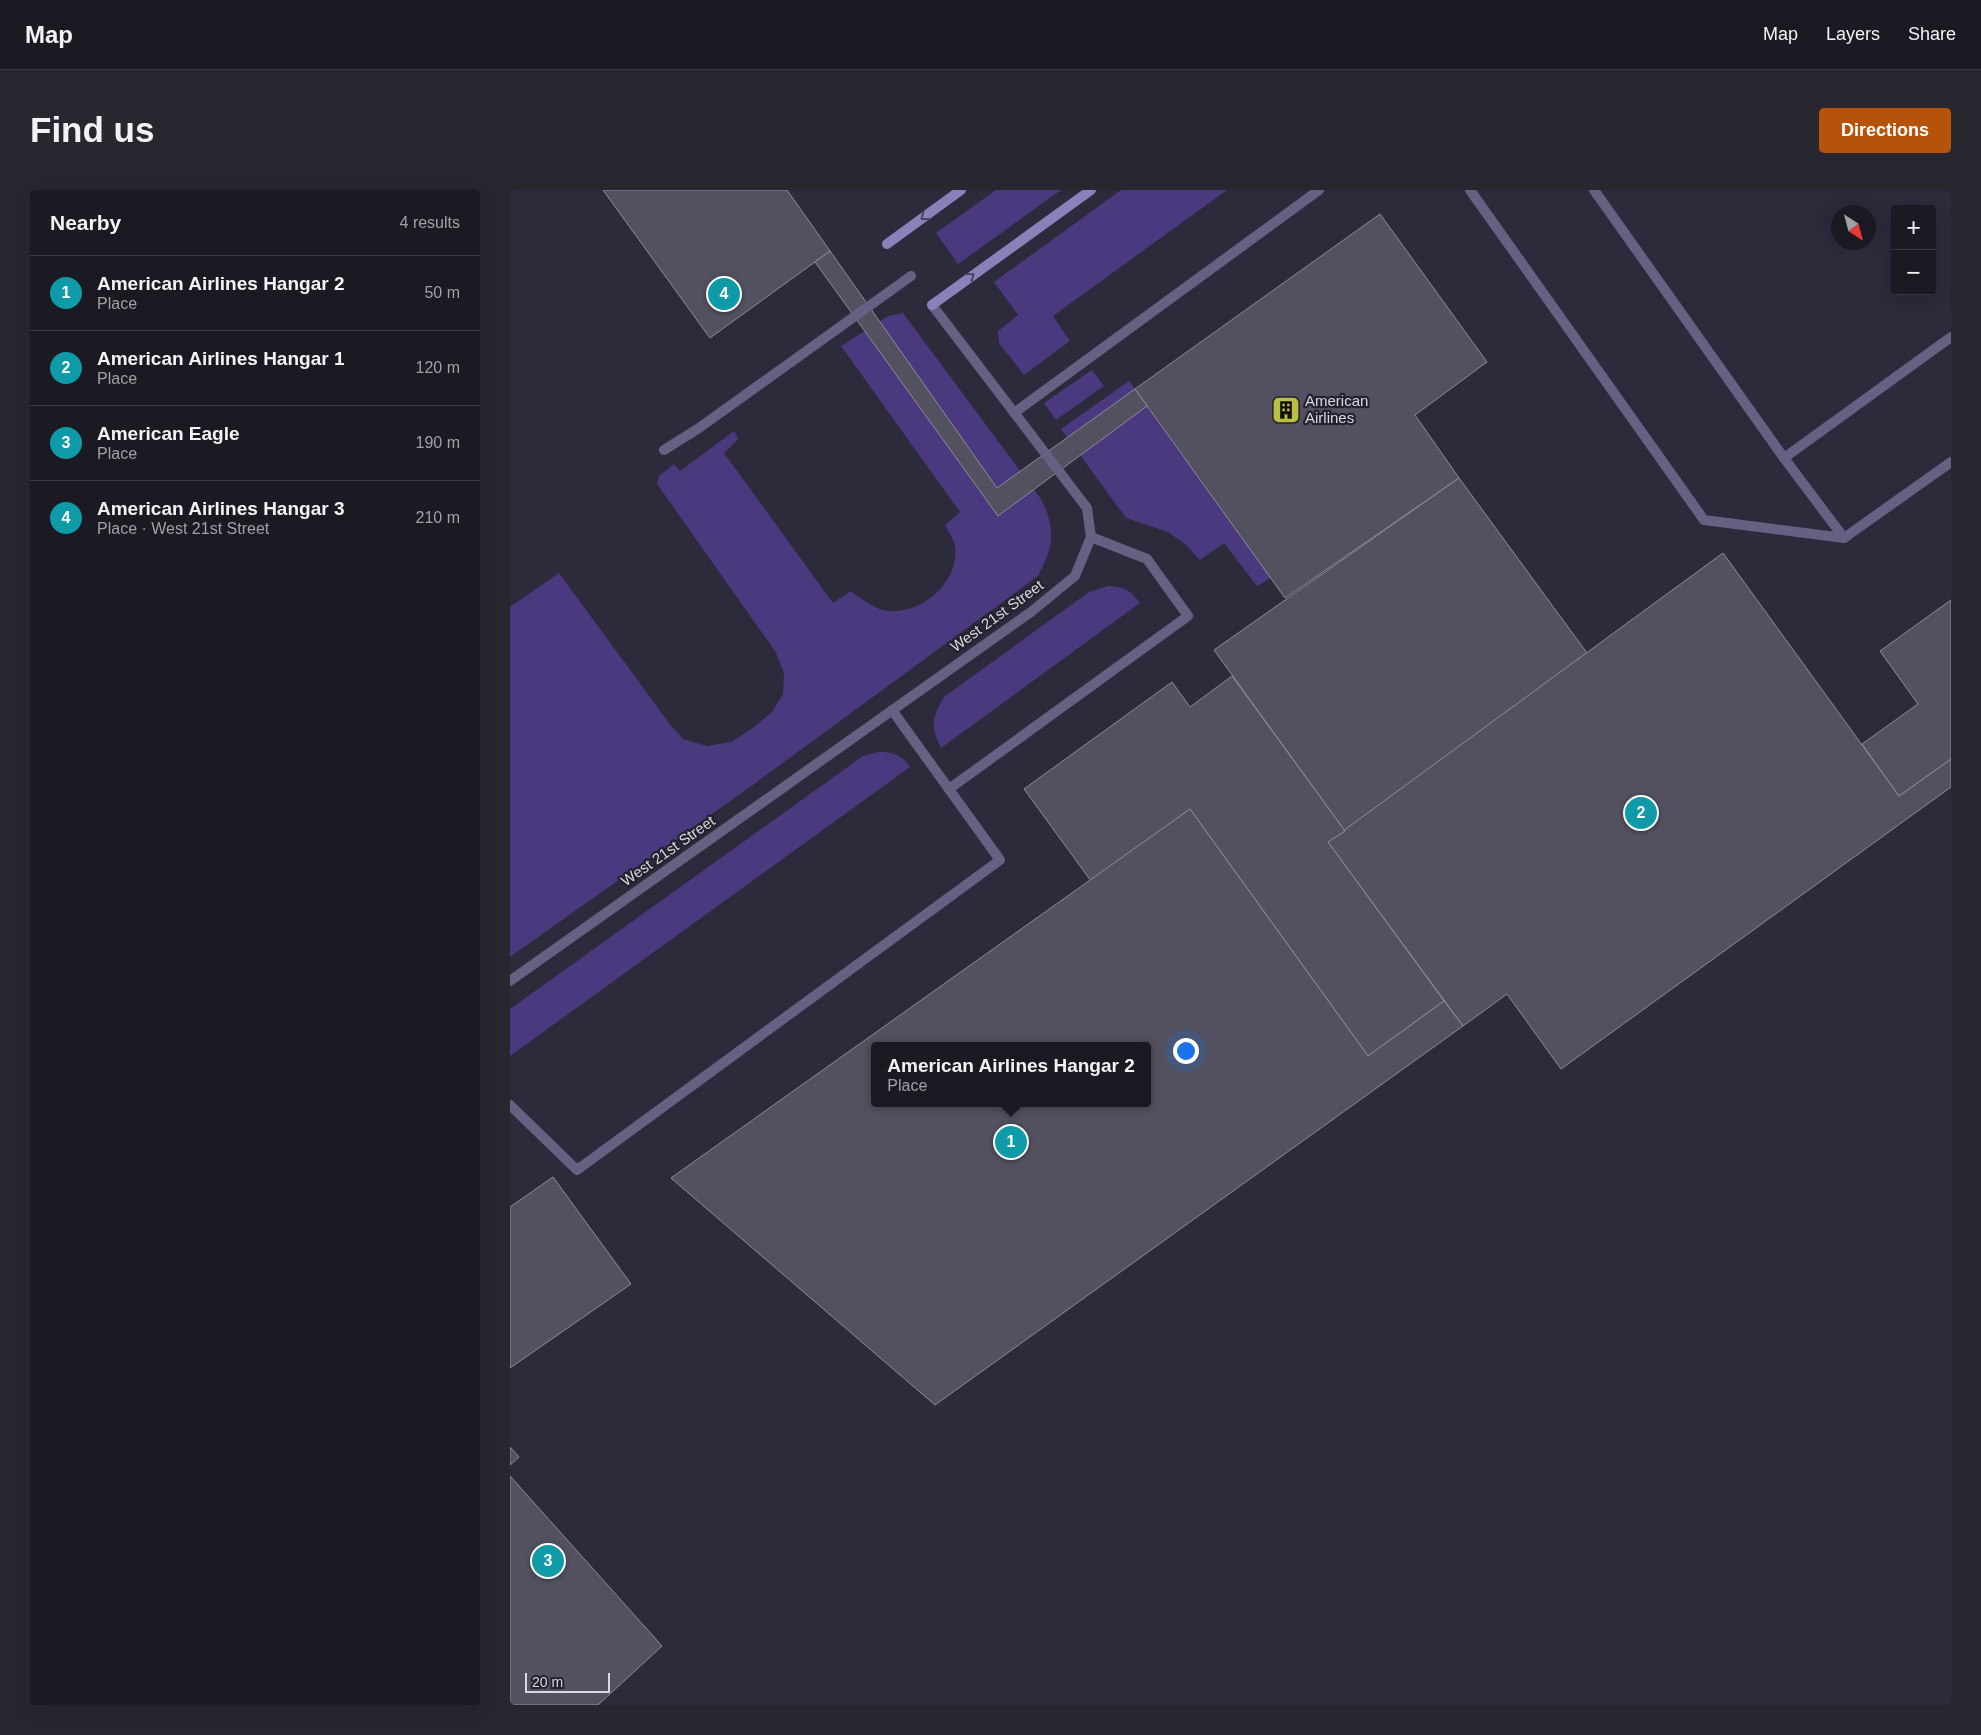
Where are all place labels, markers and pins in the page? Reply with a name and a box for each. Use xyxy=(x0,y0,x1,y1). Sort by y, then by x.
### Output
pin: 4 xyxy=(708,275,740,313)
place label: American Airlines xyxy=(1305,392,1368,426)
building icon: American Airlines xyxy=(1271,395,1301,425)
pin: 2 xyxy=(1625,794,1657,832)
pin: 1 xyxy=(995,1123,1027,1161)
pin: 3 xyxy=(532,1542,564,1580)

